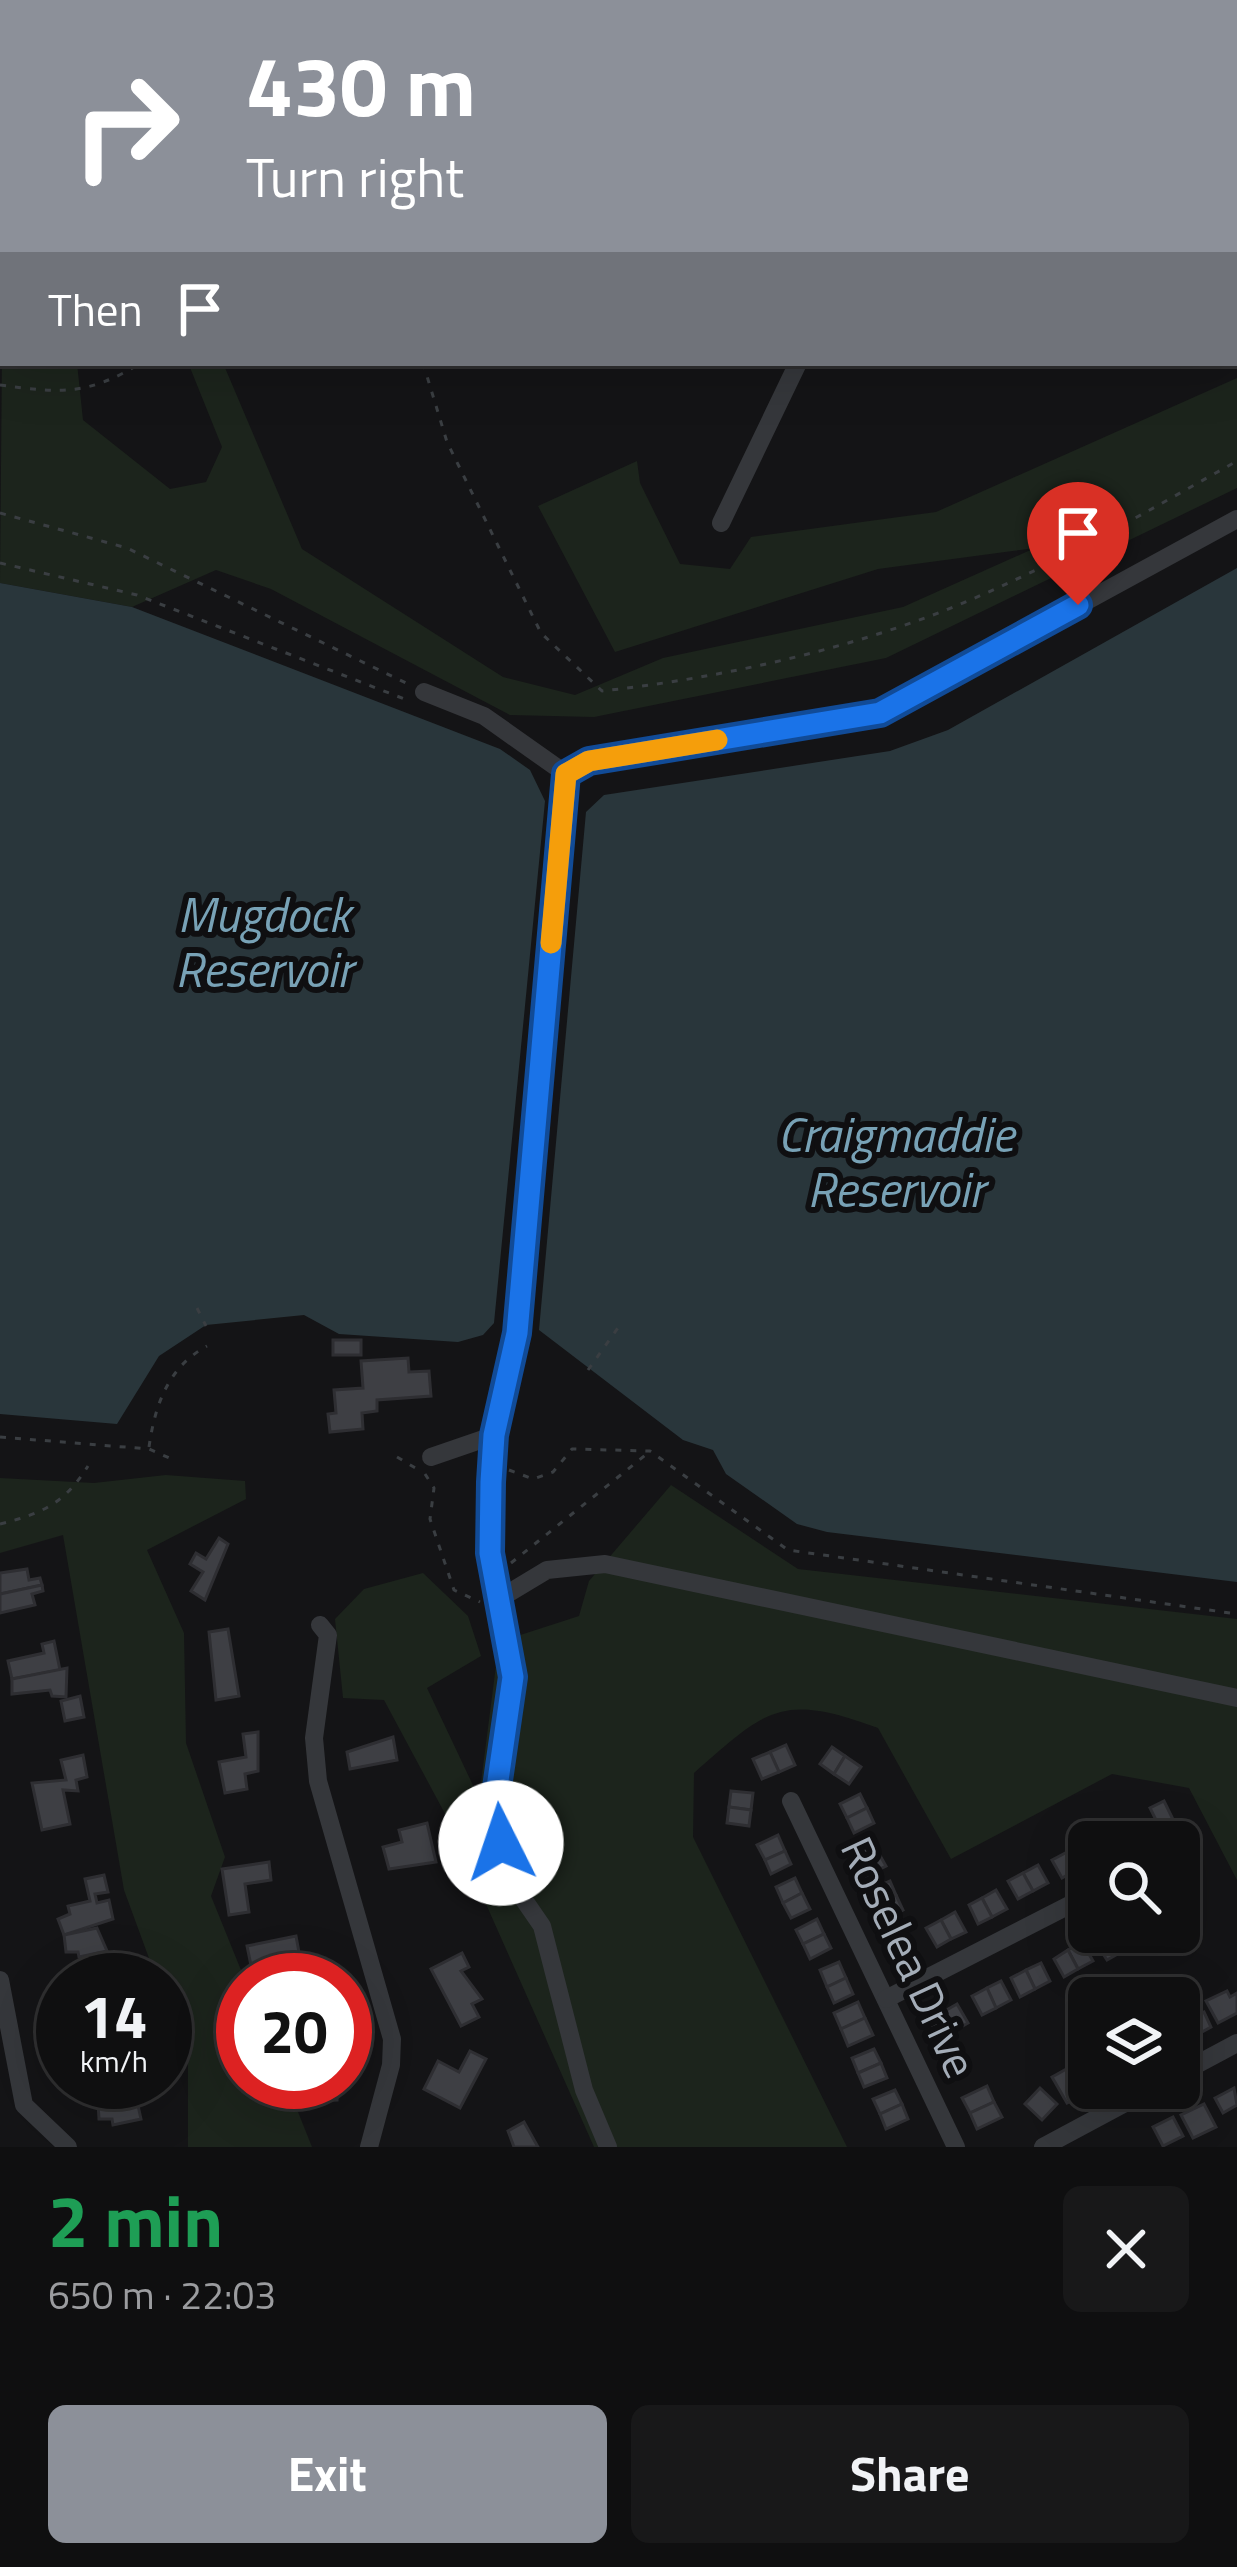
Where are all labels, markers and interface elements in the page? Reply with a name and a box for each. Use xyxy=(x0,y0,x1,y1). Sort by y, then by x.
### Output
text: 430 m xyxy=(246,21,476,149)
icon: right xyxy=(48,48,204,204)
text: Turn right xyxy=(246,136,464,218)
text: Then xyxy=(48,275,143,343)
icon: arrive xyxy=(167,276,233,342)
pin xyxy=(1027,482,1129,605)
icon: arrive xyxy=(1045,500,1111,566)
water label: Mugdock Reservoir xyxy=(176,878,358,1006)
water label: Craigmaddie Reservoir xyxy=(778,1098,1017,1226)
position arrow xyxy=(438,1780,564,1906)
map controls xyxy=(1068,1821,1200,2109)
button: search xyxy=(1068,1821,1200,1953)
street label: Roselea Drive xyxy=(824,1825,995,2088)
speed limit sign: 20 xyxy=(216,1953,372,2109)
text: 14 xyxy=(80,1970,148,2061)
button: layers xyxy=(1068,1977,1200,2109)
text: km/h xyxy=(80,2038,148,2084)
text: 2 min xyxy=(48,2165,223,2275)
button: close xyxy=(1063,2186,1189,2312)
text: 650 m · 22:03 xyxy=(48,2265,276,2324)
button: Exit xyxy=(48,2405,607,2543)
button: Share xyxy=(631,2405,1189,2543)

